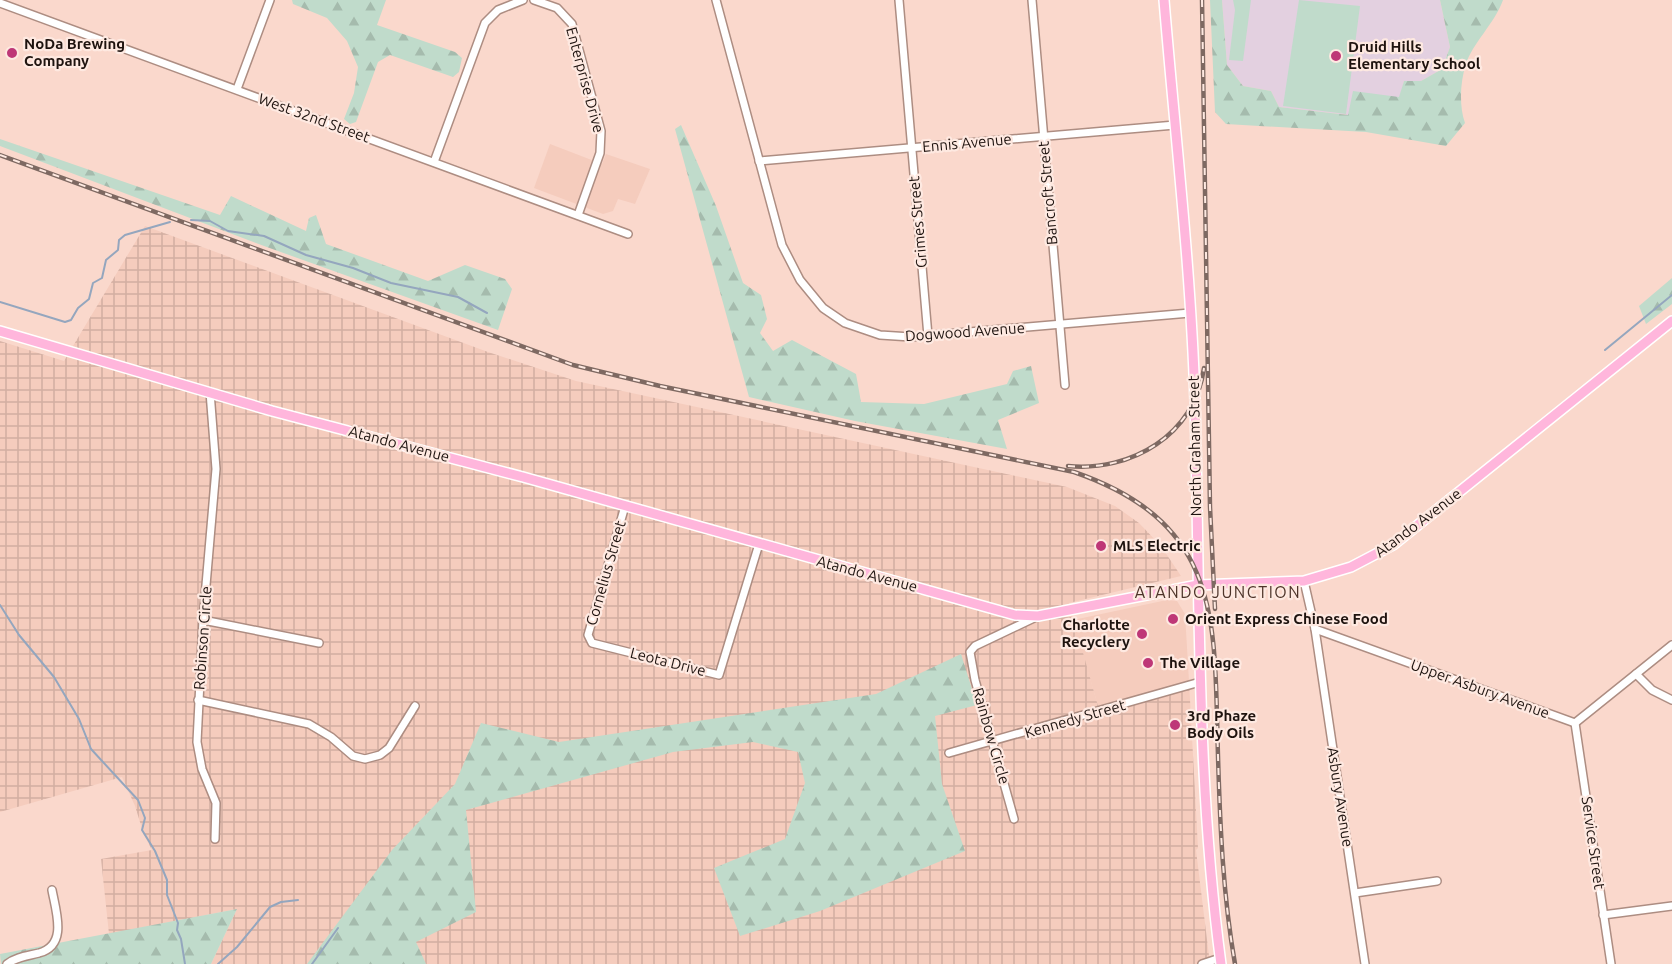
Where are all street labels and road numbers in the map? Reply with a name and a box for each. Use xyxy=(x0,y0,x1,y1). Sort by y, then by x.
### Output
street label: Enterprise Drive xyxy=(563,25,608,135)
street label: West 32nd Street xyxy=(256,89,372,146)
street label: Ennis Avenue xyxy=(922,130,1012,155)
street label: Bancroft Street xyxy=(1034,140,1061,246)
street label: Grimes Street xyxy=(905,175,930,269)
street label: Dogwood Avenue xyxy=(905,319,1025,344)
street label: North Graham Street xyxy=(1185,375,1204,517)
street label: Atando Avenue xyxy=(347,422,451,465)
street label: Atando Avenue xyxy=(1371,485,1464,561)
street label: Cornelius Street xyxy=(582,518,629,627)
street label: Atando Avenue xyxy=(815,552,919,595)
street label: Robinson Circle xyxy=(190,585,215,690)
street label: Leota Drive xyxy=(629,644,708,679)
street label: Upper Asbury Avenue xyxy=(1409,656,1552,722)
street label: Rainbow Circle xyxy=(970,686,1013,786)
street label: Kennedy Street xyxy=(1023,696,1127,741)
street label: Asbury Avenue xyxy=(1324,746,1357,848)
street label: Service Street xyxy=(1579,795,1608,891)

